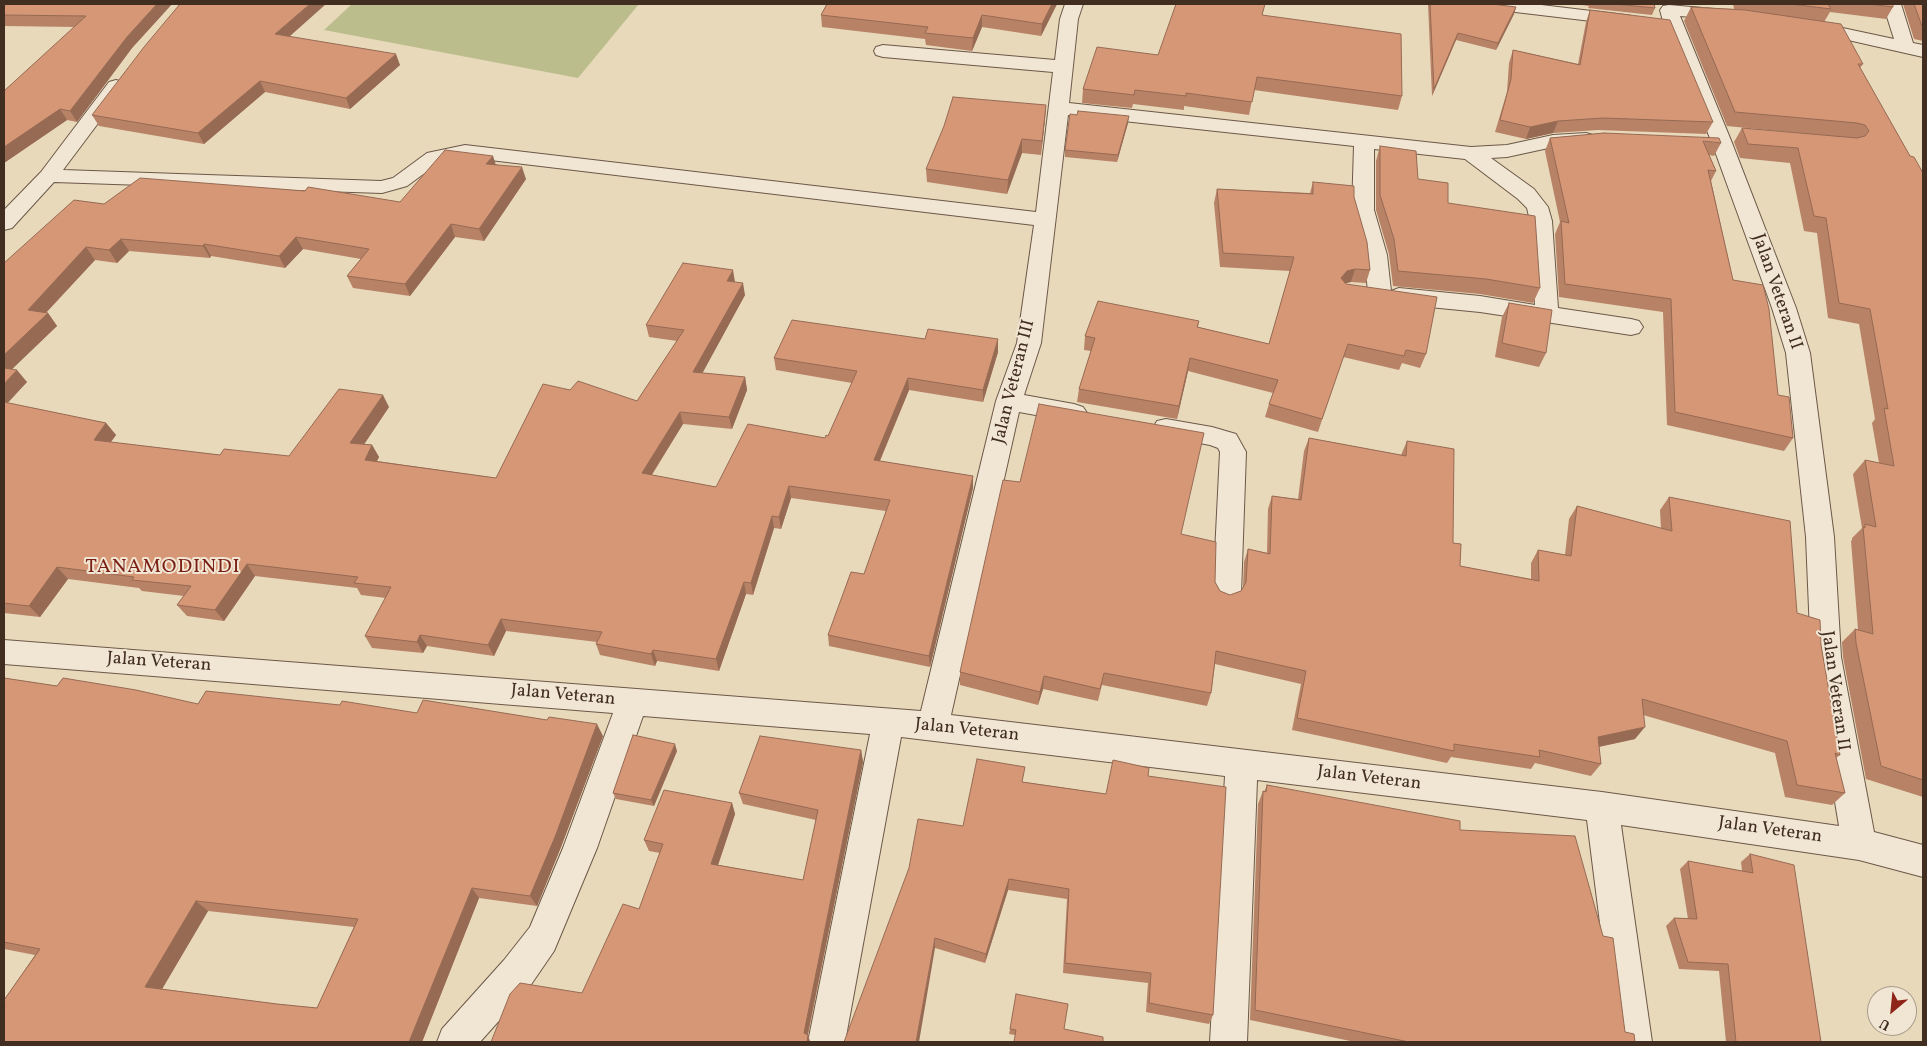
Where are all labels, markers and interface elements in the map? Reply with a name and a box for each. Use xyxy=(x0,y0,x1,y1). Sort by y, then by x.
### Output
street label: Jalan Veteran II xyxy=(1746,231,1806,353)
street label: Jalan Veteran III xyxy=(989,318,1041,446)
district label: TANAMODINDI xyxy=(84,556,242,580)
street label: Jalan Veteran II xyxy=(1815,630,1853,752)
street label: Jalan Veteran xyxy=(106,649,212,677)
street label: Jalan Veteran xyxy=(510,681,616,711)
street label: Jalan Veteran xyxy=(914,715,1020,747)
street label: Jalan Veteran xyxy=(1316,762,1422,796)
street label: Jalan Veteran xyxy=(1717,813,1823,849)
north arrow xyxy=(1867,986,1917,1036)
text: U xyxy=(1876,1013,1894,1034)

